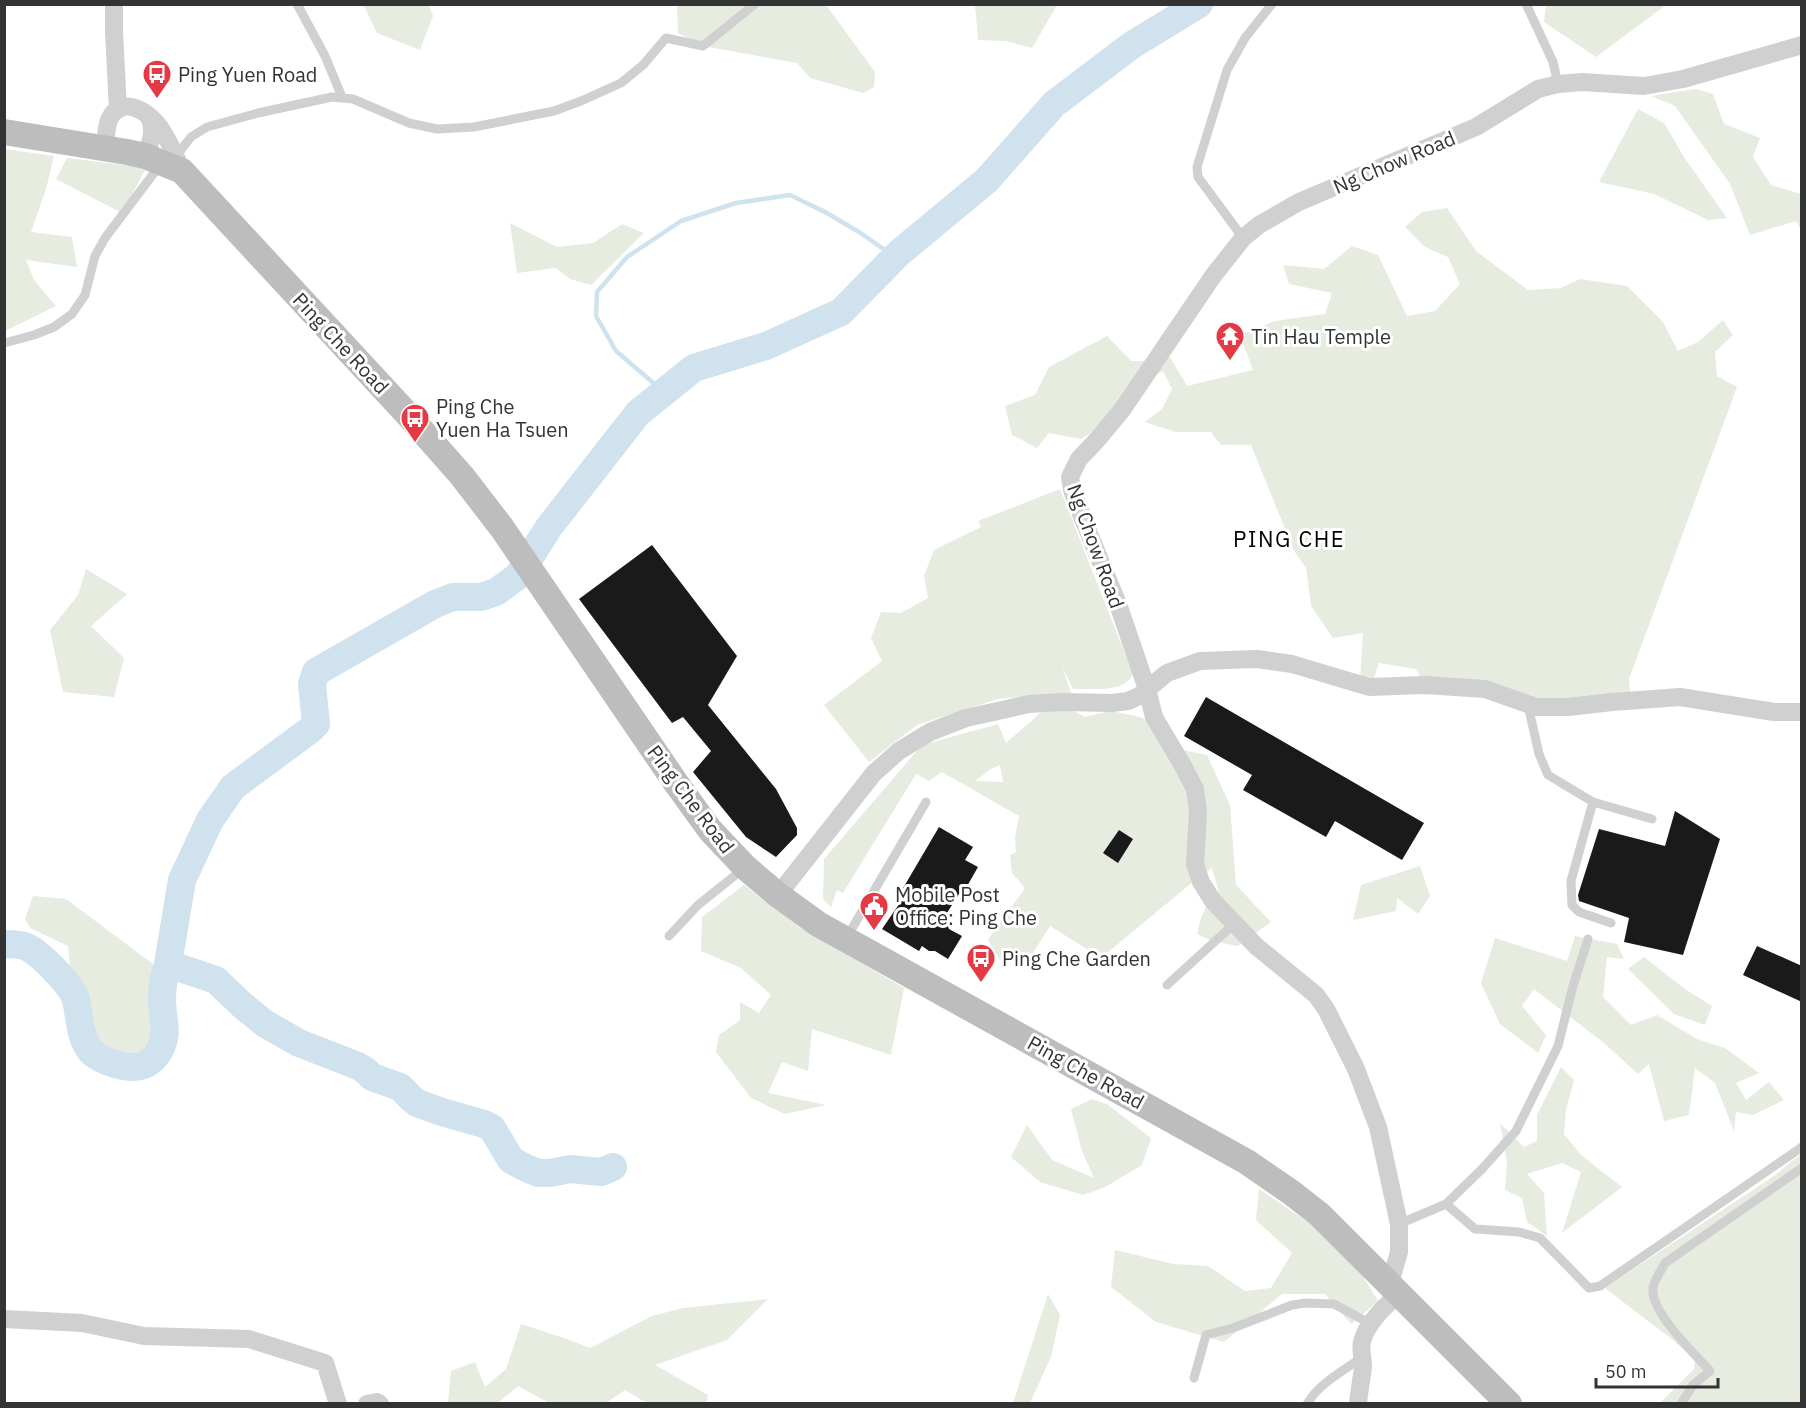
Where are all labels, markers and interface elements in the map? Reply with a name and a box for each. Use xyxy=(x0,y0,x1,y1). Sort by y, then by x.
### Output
bus stop icon: Ping Yuen Road xyxy=(141,58,173,100)
place label: Ping Yuen Road xyxy=(178,61,317,88)
street label: Ng Chow Road xyxy=(1329,124,1459,200)
street label: Ping Che Road xyxy=(287,287,395,399)
temple icon: Tin Hau Temple xyxy=(1214,320,1246,362)
place label: Tin Hau Temple xyxy=(1251,323,1391,350)
place label: Ping Che Yuen Ha Tsuen xyxy=(436,393,569,443)
bus stop icon: Ping Che Yuen Ha Tsuen xyxy=(399,402,431,444)
street label: Ng Chow Road xyxy=(1061,480,1131,612)
district label: PING CHE xyxy=(1233,524,1345,553)
street label: Ping Che Road xyxy=(641,739,741,859)
place label: Mobile Post Office: Ping Che xyxy=(895,881,1037,931)
public building icon: Mobile Post Office: Ping Che xyxy=(858,890,890,932)
bus stop icon: Ping Che Garden xyxy=(965,942,997,984)
place label: Ping Che Garden xyxy=(1002,945,1151,972)
street label: Ping Che Road xyxy=(1023,1029,1149,1115)
scale bar xyxy=(1596,1351,1718,1389)
text: 50 m xyxy=(1605,1360,1647,1383)

